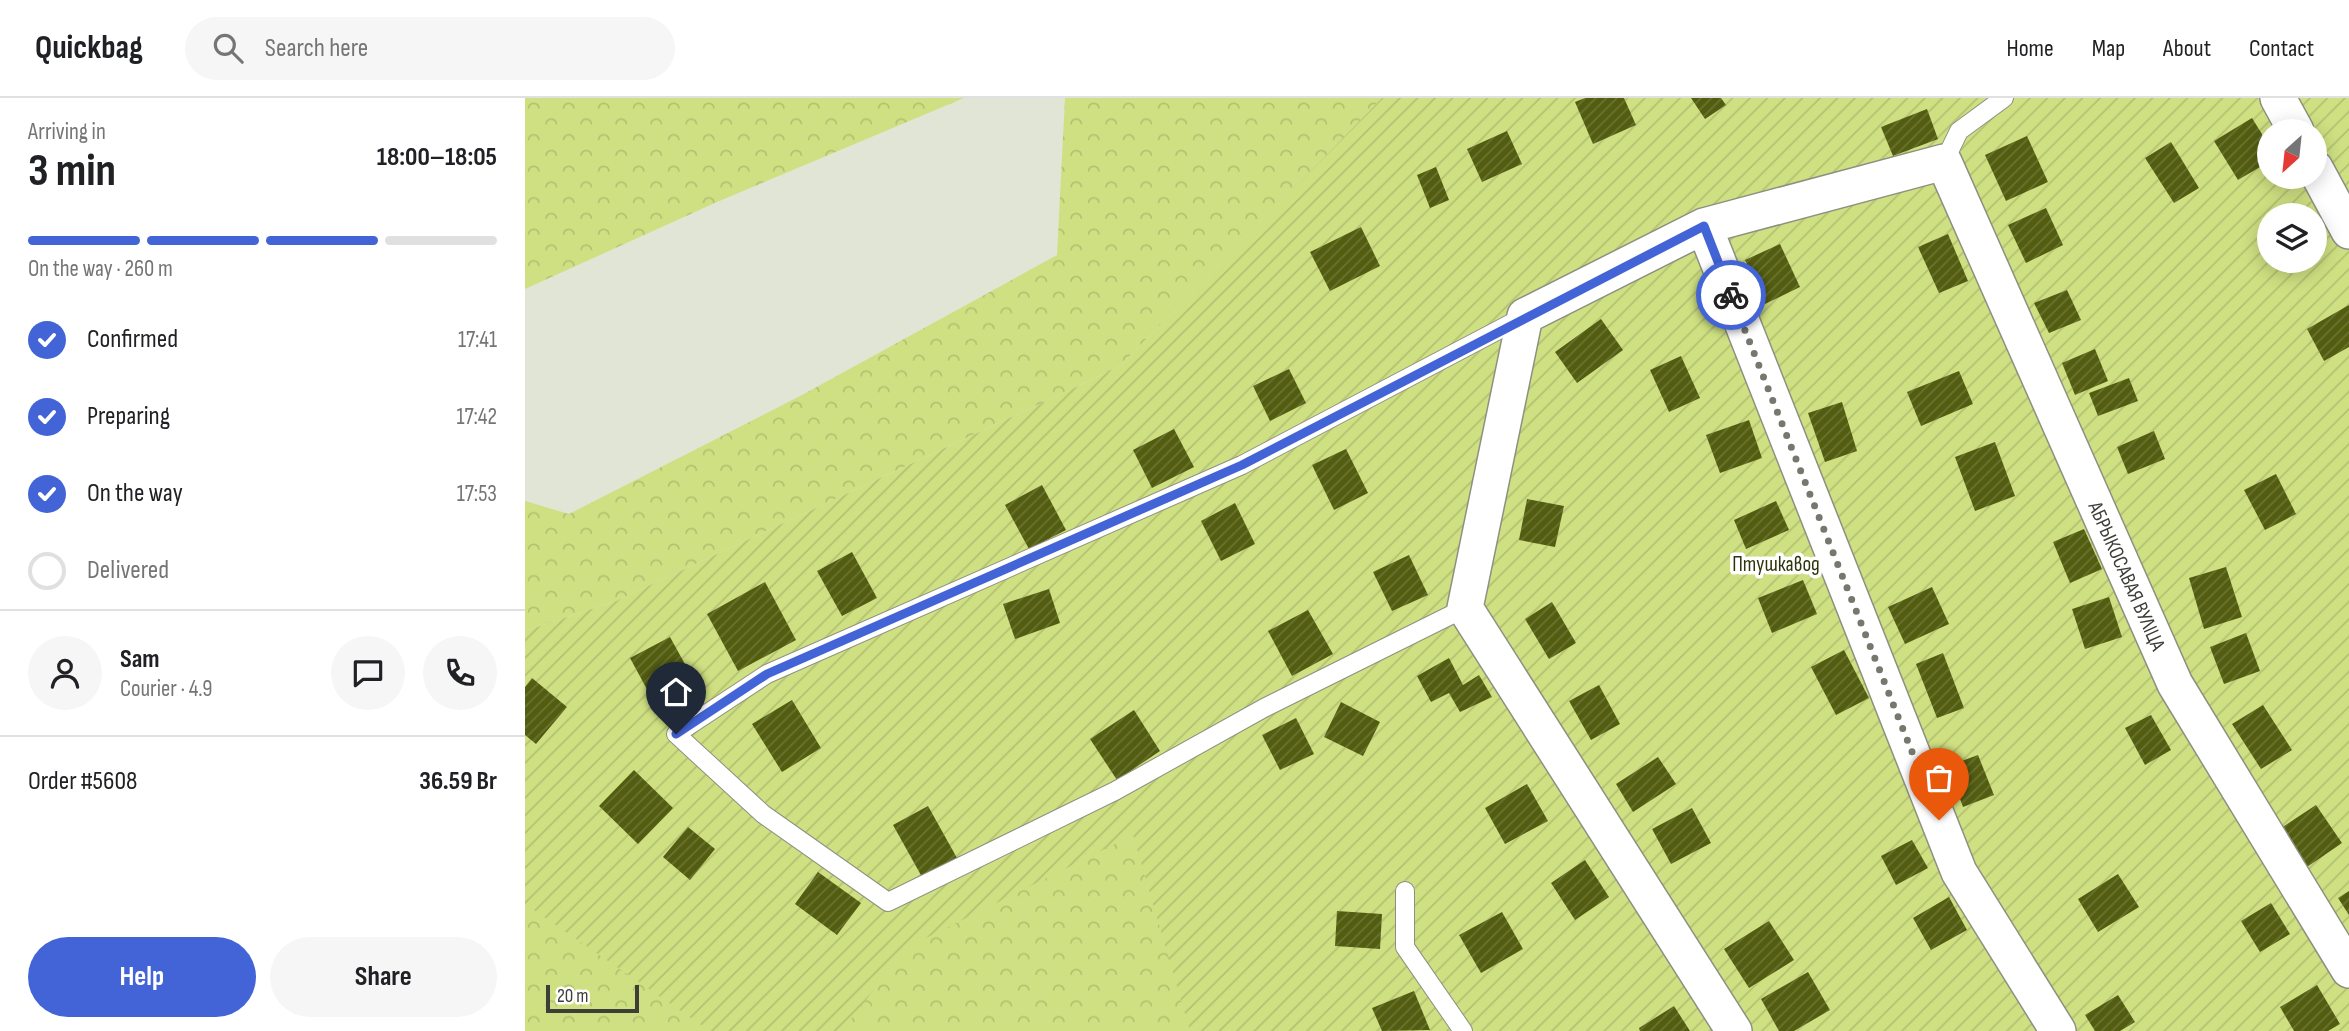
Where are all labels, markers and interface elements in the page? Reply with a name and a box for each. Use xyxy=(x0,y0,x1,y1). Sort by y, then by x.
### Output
search box xyxy=(185,17,675,80)
text: Quickbag xyxy=(35,28,143,68)
icon: search xyxy=(209,29,247,67)
text: Search here xyxy=(265,33,368,64)
text: Home xyxy=(2006,34,2054,63)
text: Map xyxy=(2092,34,2125,63)
text: About xyxy=(2163,34,2211,63)
text: Contact xyxy=(2249,34,2314,63)
text: Arriving in xyxy=(28,118,106,146)
north arrow xyxy=(2257,119,2327,189)
map controls xyxy=(2257,119,2327,273)
text: 18:00–18:05 xyxy=(377,142,497,173)
text: 3 min xyxy=(28,144,116,199)
button: layers xyxy=(2257,203,2327,273)
text: On the way · 260 m xyxy=(28,255,173,283)
courier xyxy=(1696,260,1766,330)
icon: bike xyxy=(1712,276,1750,314)
icon: check xyxy=(28,321,66,359)
text: Confirmed xyxy=(87,324,178,355)
text: 17:41 xyxy=(458,326,497,354)
icon: check xyxy=(28,398,66,436)
text: Preparing xyxy=(87,401,170,432)
text: 17:42 xyxy=(456,403,497,431)
icon: check xyxy=(28,475,66,513)
text: On the way xyxy=(87,478,183,509)
text: 17:53 xyxy=(457,480,497,508)
street label: АБРЫКОСАВАЯ ВУЛІЦА xyxy=(2082,497,2171,655)
park label: Птушкавод xyxy=(1732,552,1820,577)
text: Delivered xyxy=(87,555,169,586)
button: person xyxy=(28,636,102,710)
button: chat xyxy=(331,636,405,710)
button: phone xyxy=(423,636,497,710)
text: Sam xyxy=(120,644,160,675)
pin xyxy=(646,662,706,734)
icon: home xyxy=(657,673,695,711)
text: Courier · 4.9 xyxy=(120,675,212,703)
pin xyxy=(1909,748,1969,820)
icon: bag xyxy=(1920,759,1958,797)
text: Order #5608 xyxy=(28,766,137,797)
text: 36.59 Br xyxy=(419,766,497,797)
button: Help xyxy=(28,937,256,1017)
button: Share xyxy=(270,937,497,1017)
scale bar xyxy=(546,982,639,1014)
text: 20 m xyxy=(557,985,589,1008)

